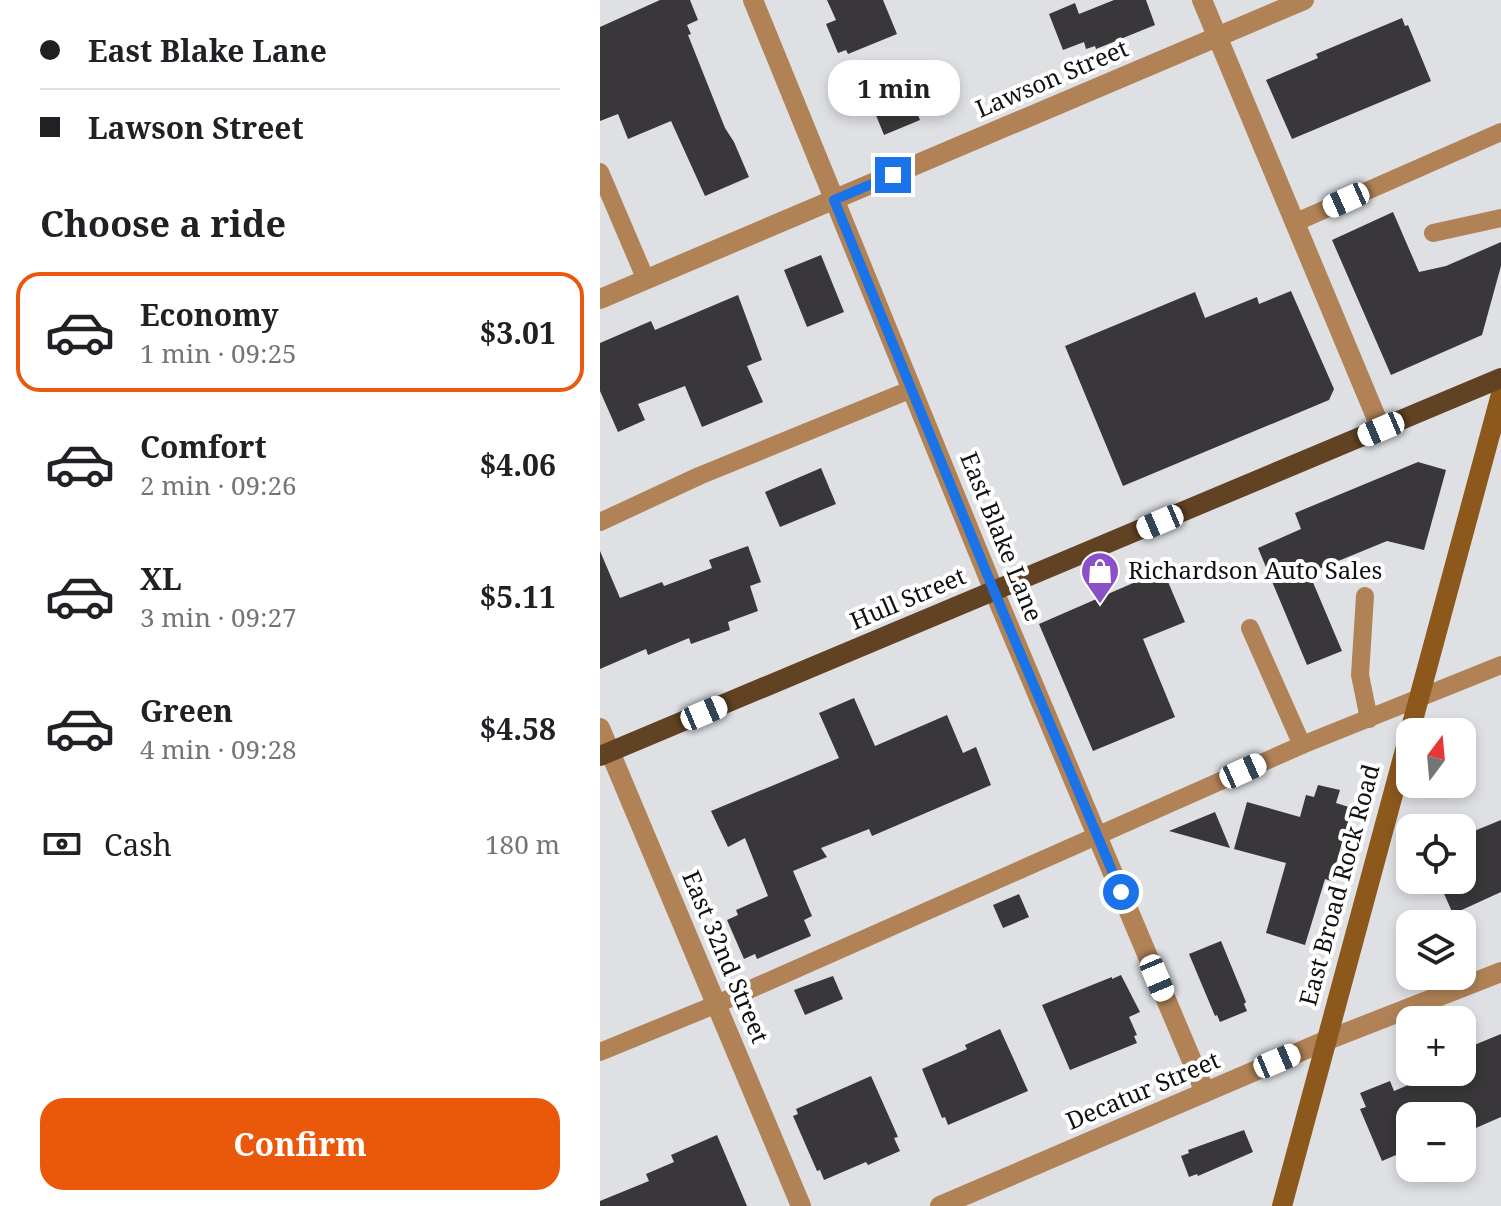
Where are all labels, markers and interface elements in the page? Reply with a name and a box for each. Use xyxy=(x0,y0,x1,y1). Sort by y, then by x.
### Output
text: East Blake Lane xyxy=(88,30,327,71)
street label: Lawson Street xyxy=(970,31,1133,125)
callout: 1 min xyxy=(827,59,959,115)
text: 1 min xyxy=(857,70,931,106)
text: Lawson Street xyxy=(88,107,304,148)
route end xyxy=(875,157,911,193)
car xyxy=(1319,179,1373,221)
text: Choose a ride xyxy=(40,199,286,248)
text: Economy xyxy=(140,294,279,335)
icon: car xyxy=(44,296,116,368)
text: $3.01 xyxy=(479,312,556,353)
text: 1 min · 09:25 xyxy=(140,335,297,371)
car xyxy=(1354,409,1408,449)
text: Comfort xyxy=(140,426,267,467)
icon: car xyxy=(44,428,116,500)
text: $4.06 xyxy=(479,444,556,485)
street label: East Blake Lane xyxy=(953,447,1051,626)
text: 2 min · 09:26 xyxy=(140,467,297,503)
car xyxy=(1133,502,1187,542)
shop icon: Richardson Auto Sales xyxy=(1079,550,1121,605)
place label: Richardson Auto Sales xyxy=(1128,553,1382,586)
text: XL xyxy=(140,558,182,599)
street label: Hull Street xyxy=(845,559,970,637)
icon: car xyxy=(44,560,116,632)
text: $5.11 xyxy=(479,576,556,617)
text: 3 min · 09:27 xyxy=(140,599,297,635)
text: Green xyxy=(140,690,233,731)
icon: car xyxy=(44,692,116,764)
car xyxy=(677,693,731,733)
text: $4.58 xyxy=(479,708,556,749)
north arrow xyxy=(1396,718,1476,798)
map controls xyxy=(1396,718,1476,1182)
text: 4 min · 09:28 xyxy=(140,731,297,767)
car xyxy=(1216,750,1270,792)
street label: East Broad Rock Road xyxy=(1290,760,1387,1009)
button: locate xyxy=(1396,814,1476,894)
icon: cash xyxy=(40,822,84,866)
text: Cash xyxy=(104,824,172,865)
text: 180 m xyxy=(485,826,560,862)
street label: East 32nd Street xyxy=(675,865,778,1048)
route start xyxy=(1103,874,1139,910)
button: layers xyxy=(1396,910,1476,990)
car xyxy=(1137,951,1177,1005)
button: + xyxy=(1396,1006,1476,1086)
car xyxy=(1250,1041,1304,1081)
street label: Decatur Street xyxy=(1061,1042,1224,1137)
button: Confirm xyxy=(40,1098,560,1190)
button: − xyxy=(1396,1102,1476,1182)

